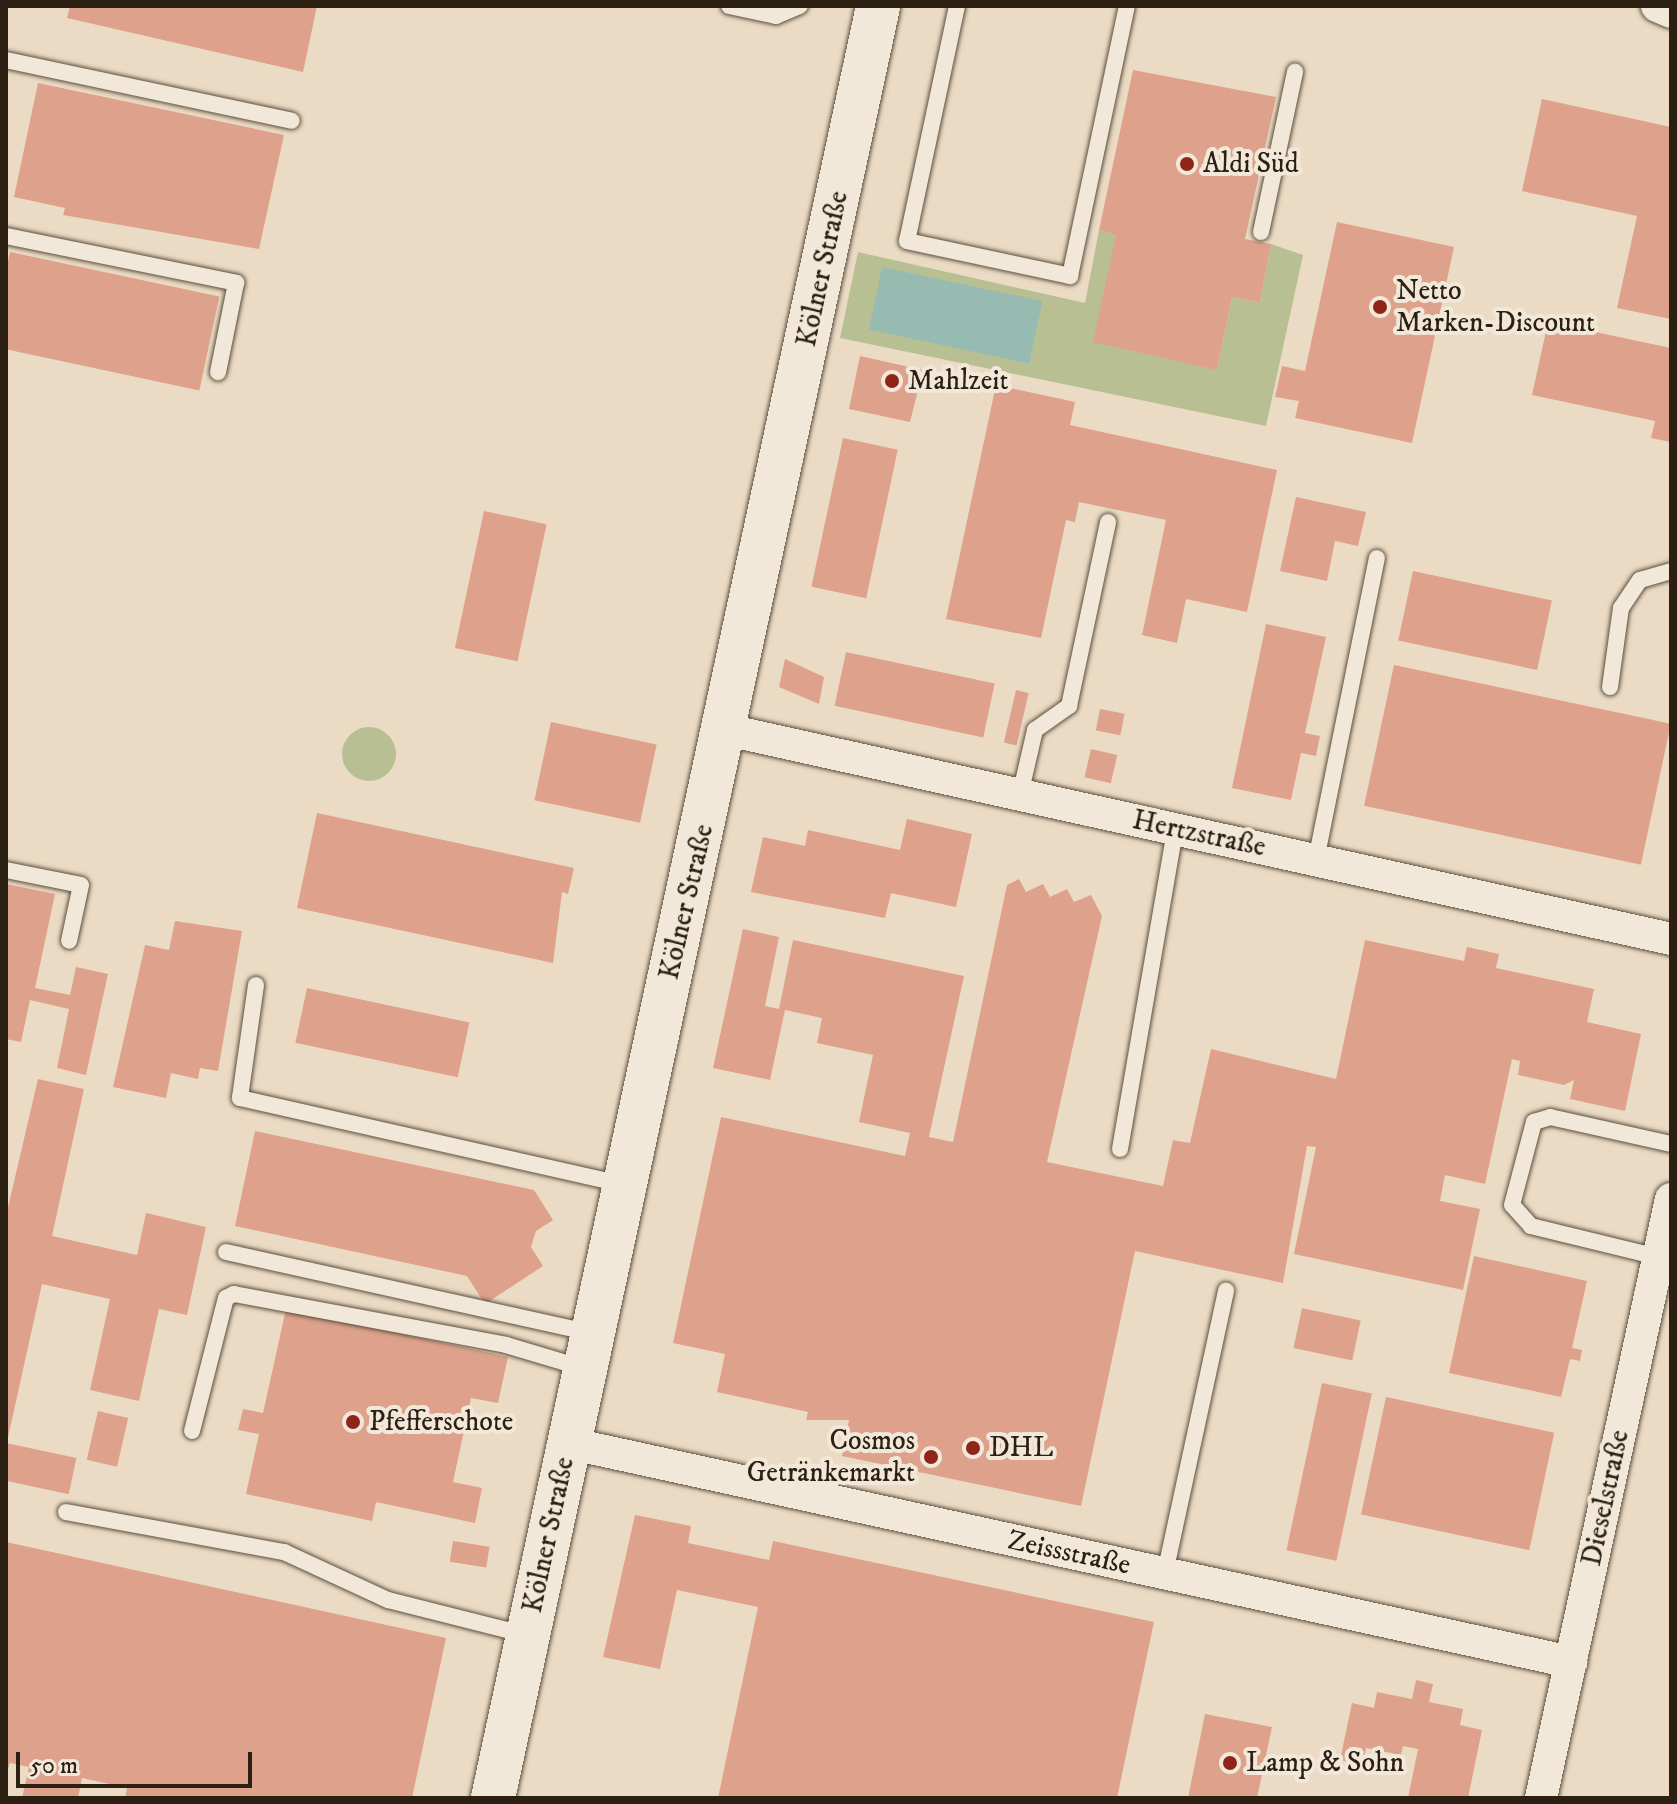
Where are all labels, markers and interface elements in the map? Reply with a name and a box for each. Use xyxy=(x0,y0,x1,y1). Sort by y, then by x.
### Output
place label: Aldi Süd xyxy=(1203,147,1299,181)
marker: Aldi Süd xyxy=(1178,155,1196,173)
street label: Kölner Straße xyxy=(790,188,856,350)
place label: Netto Marken-Discount xyxy=(1396,274,1595,340)
marker: Netto Marken-Discount xyxy=(1371,298,1389,316)
place label: Mahlzeit xyxy=(908,364,1008,398)
marker: Mahlzeit xyxy=(883,372,901,390)
street label: Hertzstraße xyxy=(1129,803,1269,865)
street label: Kölner Straße xyxy=(653,821,721,983)
place label: Pfefferschote xyxy=(369,1405,513,1439)
marker: Pfefferschote xyxy=(344,1413,362,1431)
place label: Cosmos Getränkemarkt xyxy=(747,1424,915,1490)
street label: Dieselstraße xyxy=(1575,1427,1637,1569)
place label: DHL xyxy=(989,1431,1053,1465)
marker: DHL xyxy=(964,1439,982,1457)
marker: Cosmos Getränkemarkt xyxy=(922,1448,940,1466)
street label: Kölner Straße xyxy=(516,1454,582,1616)
street label: Zeissstraße xyxy=(1005,1524,1133,1582)
scale bar xyxy=(20,1736,256,1786)
place label: Lamp & Sohn xyxy=(1246,1746,1404,1780)
text: 50 m xyxy=(30,1751,78,1781)
marker: Lamp & Sohn xyxy=(1221,1754,1239,1772)

